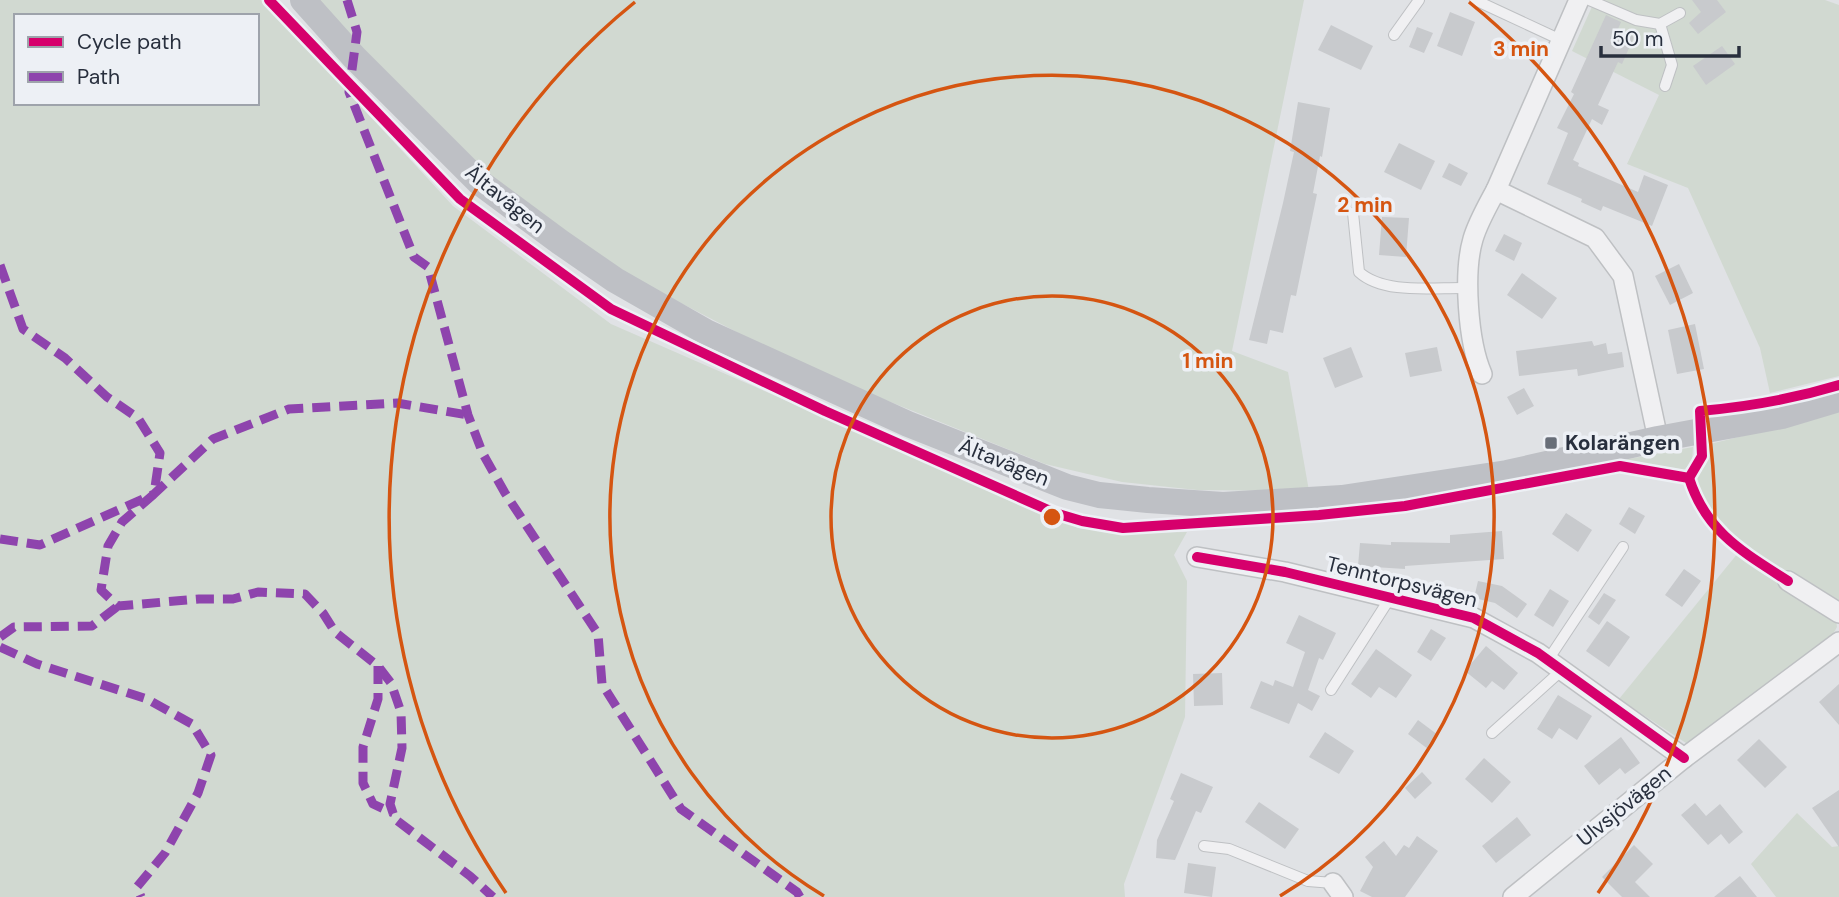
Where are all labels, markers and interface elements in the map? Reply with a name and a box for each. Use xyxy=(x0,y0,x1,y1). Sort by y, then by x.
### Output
legend xyxy=(14,14,259,105)
scale bar xyxy=(1601,14,1739,58)
text: 50 m xyxy=(1612,25,1663,53)
text: Cycle path xyxy=(77,28,182,56)
text: 3 min xyxy=(1493,35,1549,63)
text: Path xyxy=(77,63,120,91)
street label: Ältavägen xyxy=(459,158,551,240)
text: 2 min xyxy=(1337,191,1393,219)
text: 1 min xyxy=(1182,347,1234,375)
place label: Kolarängen xyxy=(1565,429,1680,457)
street label: Ältavägen xyxy=(955,431,1053,493)
marker: Kolarängen xyxy=(1543,435,1559,451)
centre of rings xyxy=(1040,505,1064,529)
street label: Tenntorpsvägen xyxy=(1324,550,1480,614)
street label: Ulvsjövägen xyxy=(1571,759,1677,853)

